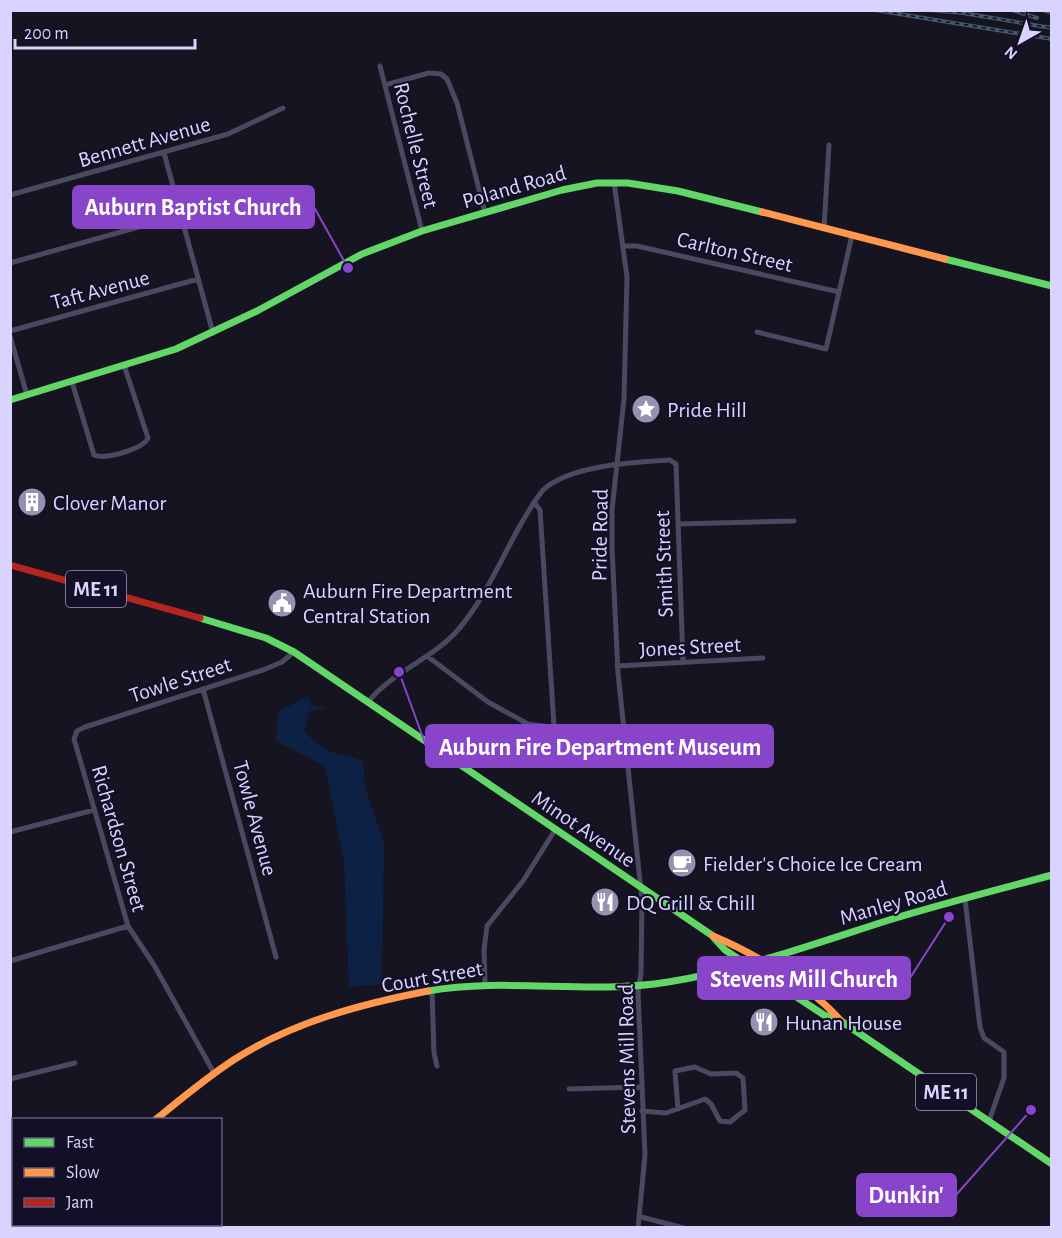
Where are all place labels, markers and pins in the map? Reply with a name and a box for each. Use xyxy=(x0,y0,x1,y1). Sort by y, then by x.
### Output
callout: Auburn Baptist Church xyxy=(73,186,314,228)
place icon: Pride Hill xyxy=(630,393,662,425)
place label: Pride Hill xyxy=(667,399,747,421)
building icon: Clover Manor xyxy=(16,486,48,518)
place label: Clover Manor xyxy=(53,492,166,514)
place label: Auburn Fire Department Central Station xyxy=(303,580,512,627)
public building icon: Auburn Fire Department Central Station xyxy=(266,587,298,619)
callout: Auburn Fire Department Museum xyxy=(426,725,773,767)
cafe icon: Fielder's Choice Ice Cream xyxy=(666,847,698,879)
place label: Fielder's Choice Ice Cream xyxy=(703,853,923,875)
restaurant icon: DQ Grill & Chill xyxy=(589,886,621,918)
place label: DQ Grill & Chill xyxy=(626,892,756,914)
callout: Stevens Mill Church xyxy=(698,957,910,999)
restaurant icon: Hunan House xyxy=(748,1006,780,1038)
place label: Hunan House xyxy=(785,1012,902,1034)
callout: Dunkin' xyxy=(857,1174,956,1216)

